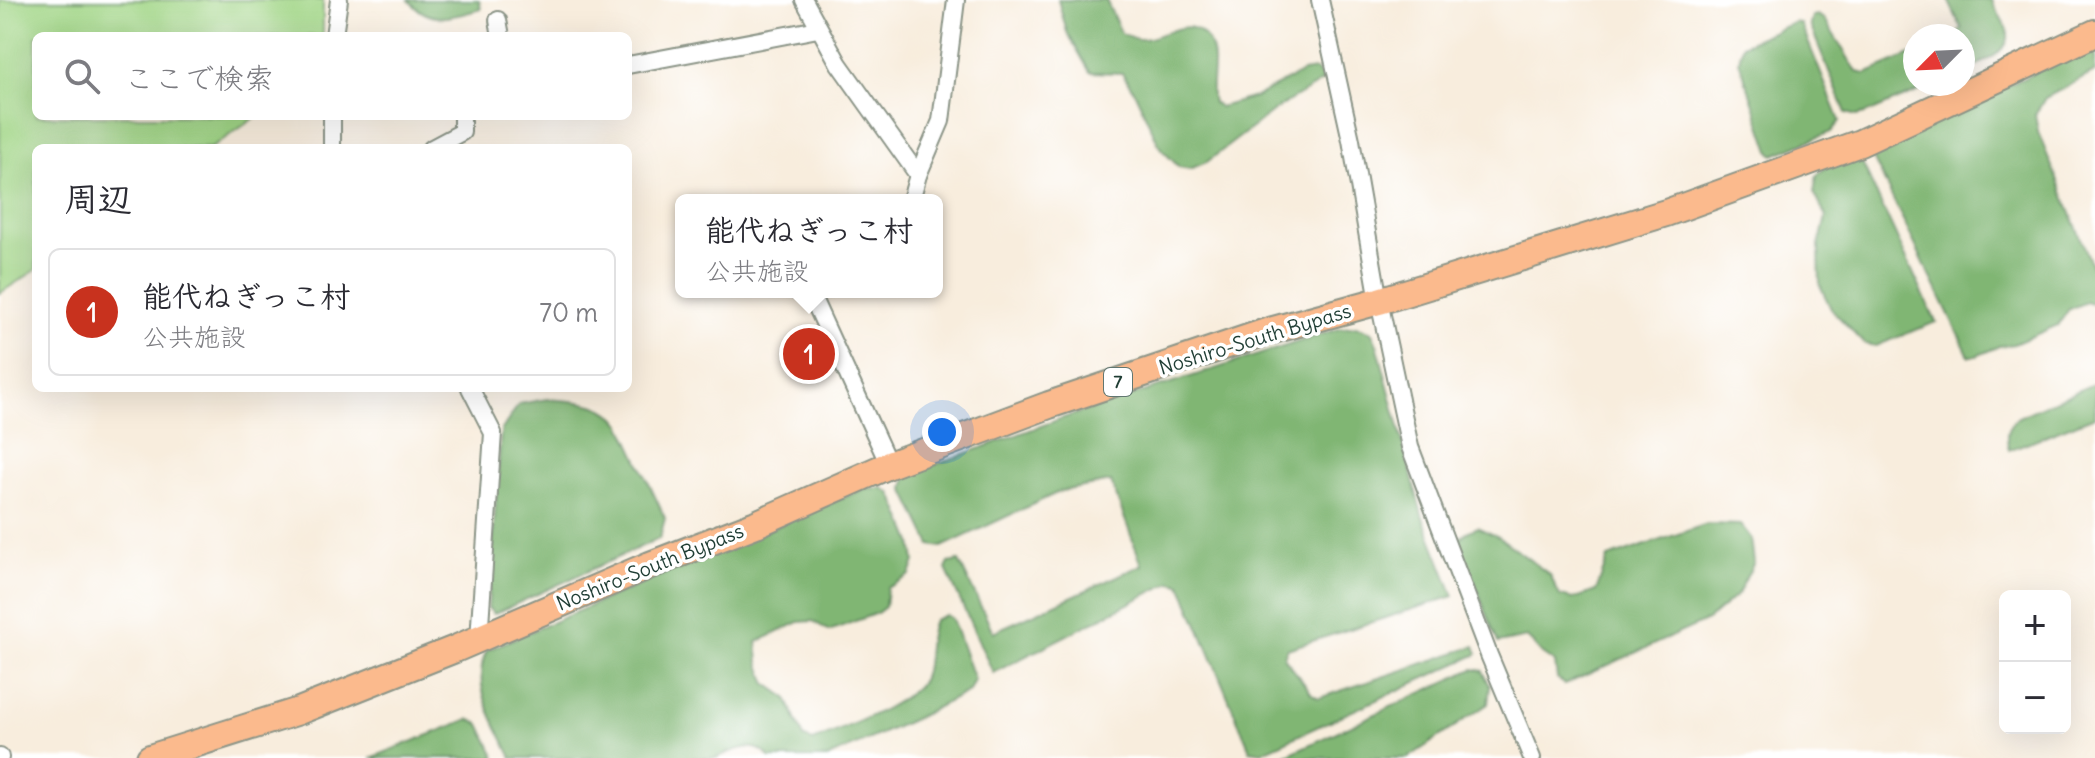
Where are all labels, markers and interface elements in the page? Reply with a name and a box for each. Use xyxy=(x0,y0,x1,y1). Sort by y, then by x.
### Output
north arrow xyxy=(1903,24,1975,96)
search box xyxy=(32,32,632,120)
icon: search xyxy=(60,54,104,98)
text: ここで検索 xyxy=(124,59,274,97)
text: 周辺 xyxy=(64,177,132,220)
popup xyxy=(675,194,943,298)
text: 能代ねぎっこ村 xyxy=(705,211,913,249)
text: 公共施設 xyxy=(705,254,809,287)
text: 能代ねぎっこ村 xyxy=(142,277,350,315)
text: 1 xyxy=(87,296,97,329)
text: 70 m xyxy=(539,296,598,329)
street label: Noshiro-South Bypass xyxy=(1156,297,1354,380)
text: 公共施設 xyxy=(142,320,246,353)
pin: 1 xyxy=(783,324,835,384)
road number: 7 xyxy=(1104,368,1132,396)
your location xyxy=(922,412,962,452)
street label: Noshiro-South Bypass xyxy=(552,518,747,616)
map controls xyxy=(1999,590,2071,734)
button: + xyxy=(1999,590,2071,662)
button: − xyxy=(1999,662,2071,734)

